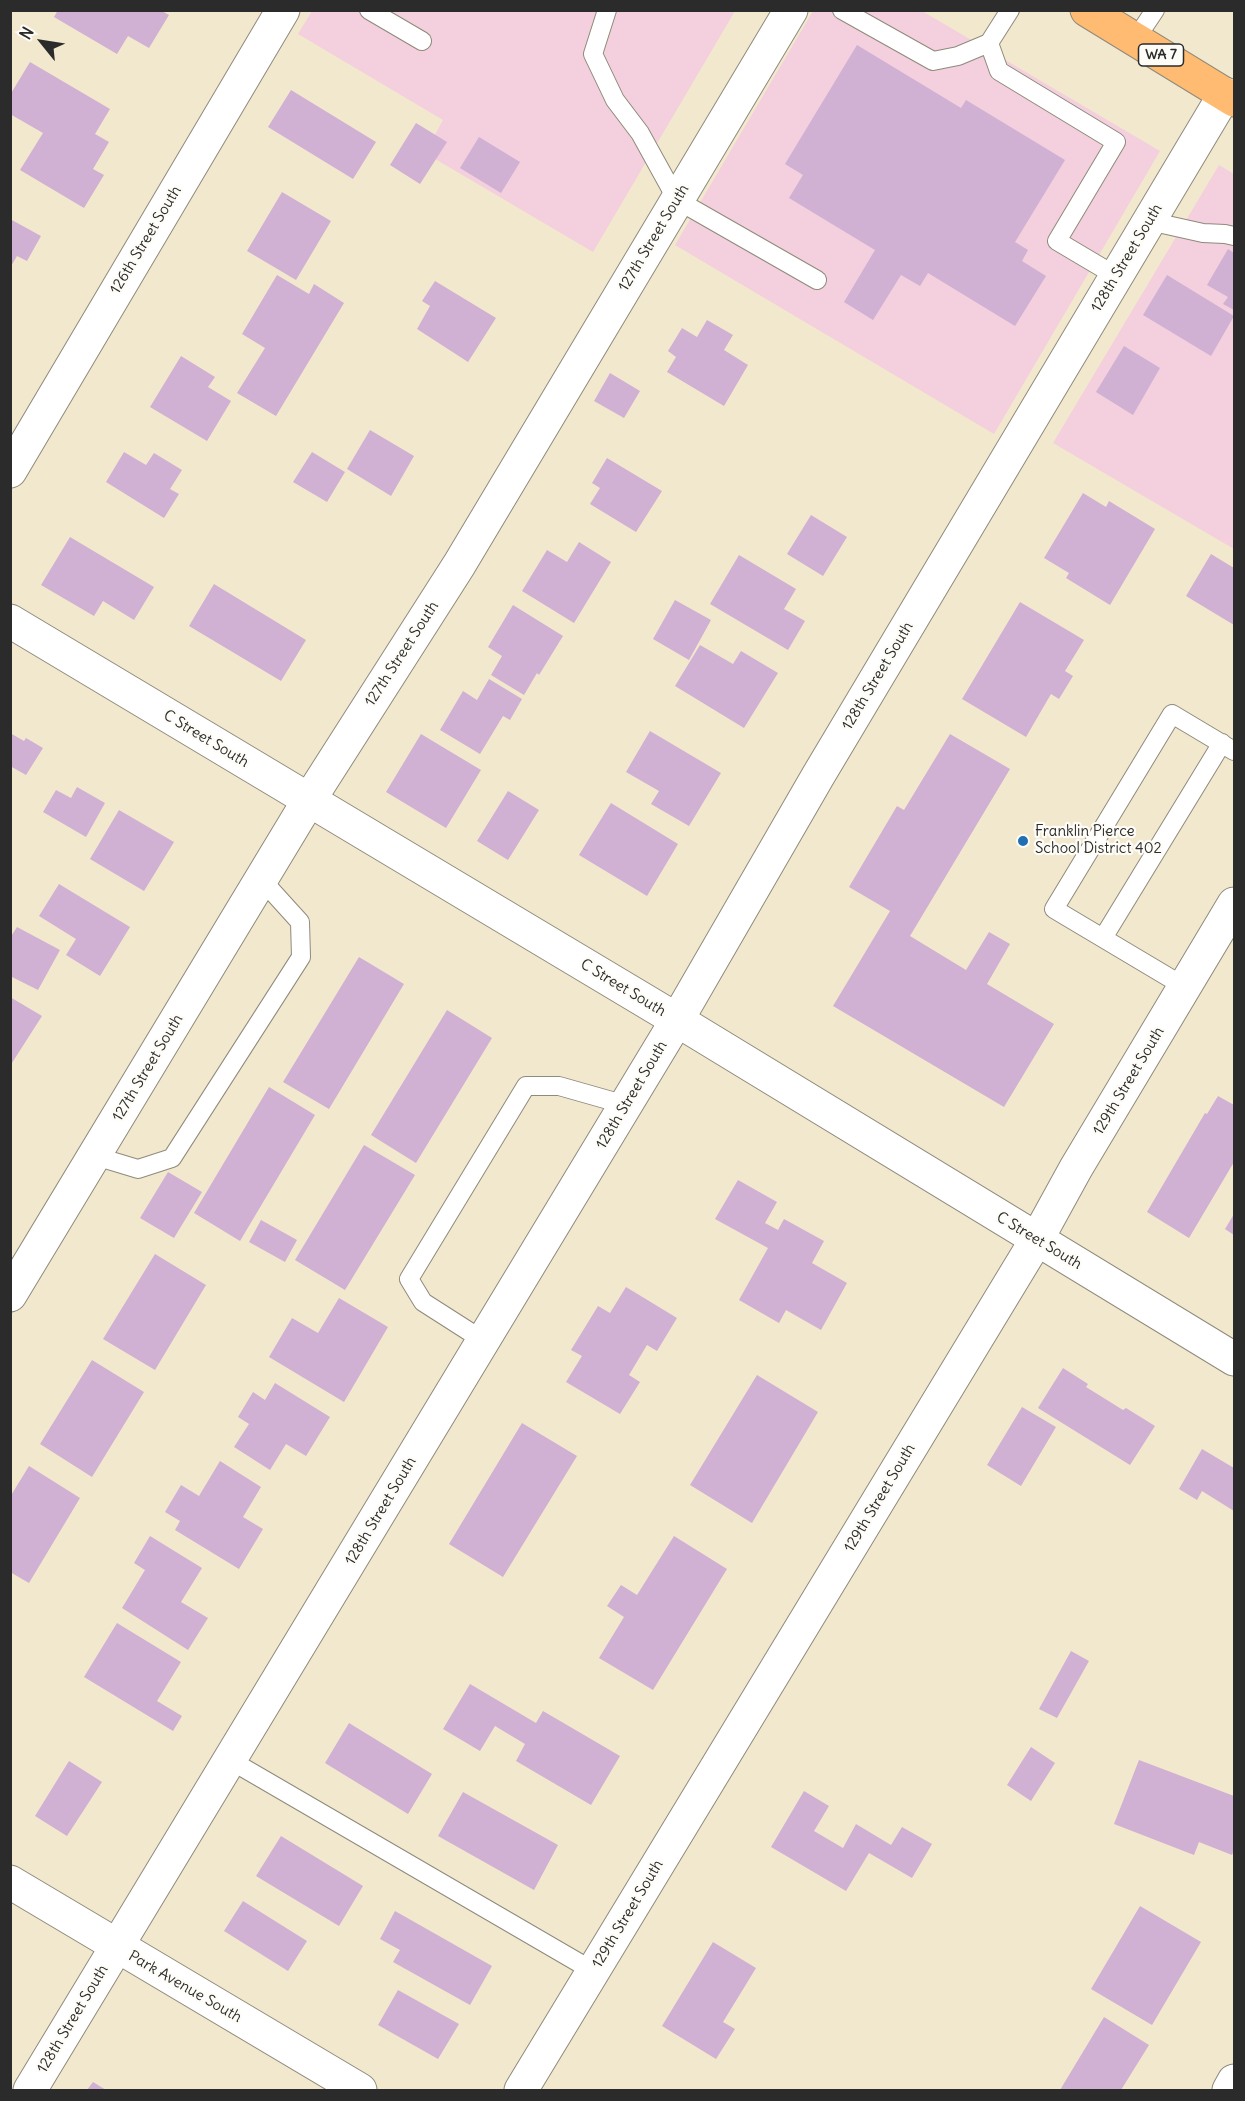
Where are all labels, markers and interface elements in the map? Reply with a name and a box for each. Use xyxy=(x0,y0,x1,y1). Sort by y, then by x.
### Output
north arrow xyxy=(12,12,72,72)
text: N xyxy=(15,23,38,43)
road number: WA 7 xyxy=(1138,44,1184,66)
street label: 127th Street South xyxy=(615,181,693,295)
street label: 126th Street South xyxy=(107,183,185,297)
street label: 128th Street South xyxy=(1088,201,1166,315)
street label: 127th Street South xyxy=(361,598,443,710)
street label: 128th Street South xyxy=(839,619,917,733)
street label: C Street South xyxy=(160,706,252,772)
place label: Franklin Pierce School District 402 xyxy=(1035,823,1162,858)
marker: Franklin Pierce School District 402 xyxy=(1016,834,1030,848)
street label: C Street South xyxy=(577,955,669,1021)
street label: 127th Street South xyxy=(109,1011,187,1125)
street label: 129th Street South xyxy=(1090,1024,1168,1138)
street label: 128th Street South xyxy=(593,1038,671,1152)
street label: C Street South xyxy=(993,1208,1085,1274)
street label: 129th Street South xyxy=(841,1441,919,1555)
street label: 128th Street South xyxy=(342,1454,420,1568)
street label: 129th Street South xyxy=(589,1857,667,1971)
street label: Park Avenue South xyxy=(125,1947,245,2027)
street label: 128th Street South xyxy=(34,1962,112,2076)

